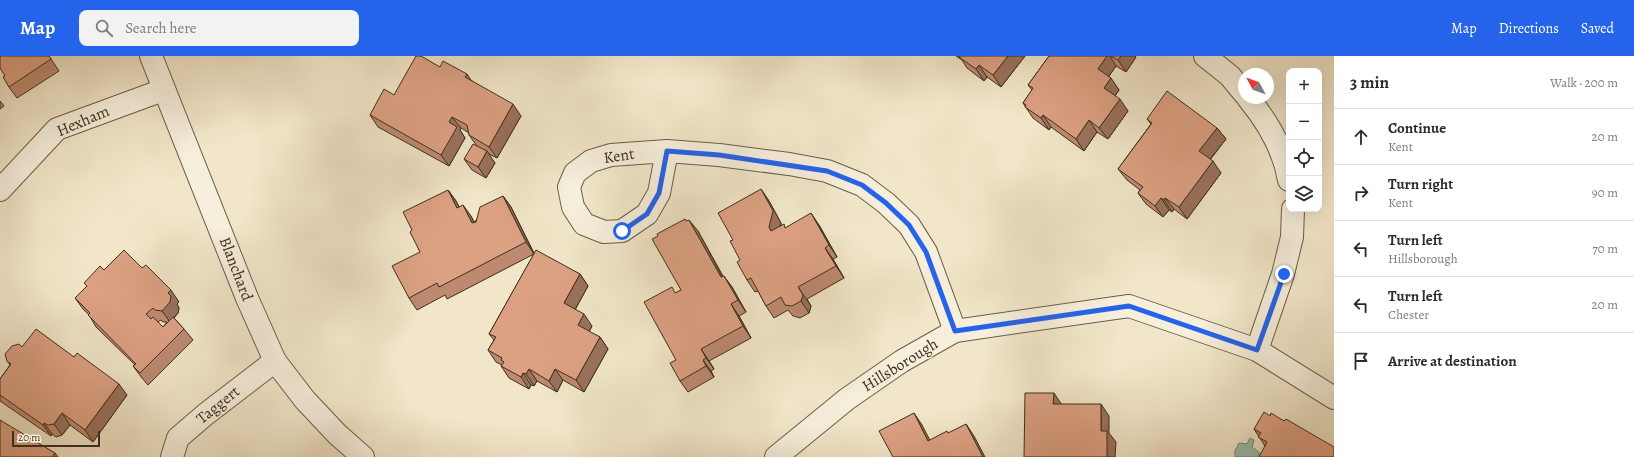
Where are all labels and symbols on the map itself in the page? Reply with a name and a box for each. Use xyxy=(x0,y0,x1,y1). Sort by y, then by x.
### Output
north arrow xyxy=(1238,68,1274,104)
street label: Hexham xyxy=(53,100,113,142)
street label: Kent xyxy=(602,143,636,169)
route start xyxy=(613,222,631,240)
street label: Blanchard xyxy=(214,234,258,305)
route end xyxy=(1275,265,1293,283)
street label: Hillsborough xyxy=(858,333,943,397)
street label: Taggert xyxy=(192,381,244,429)
scale bar xyxy=(12,429,100,448)

